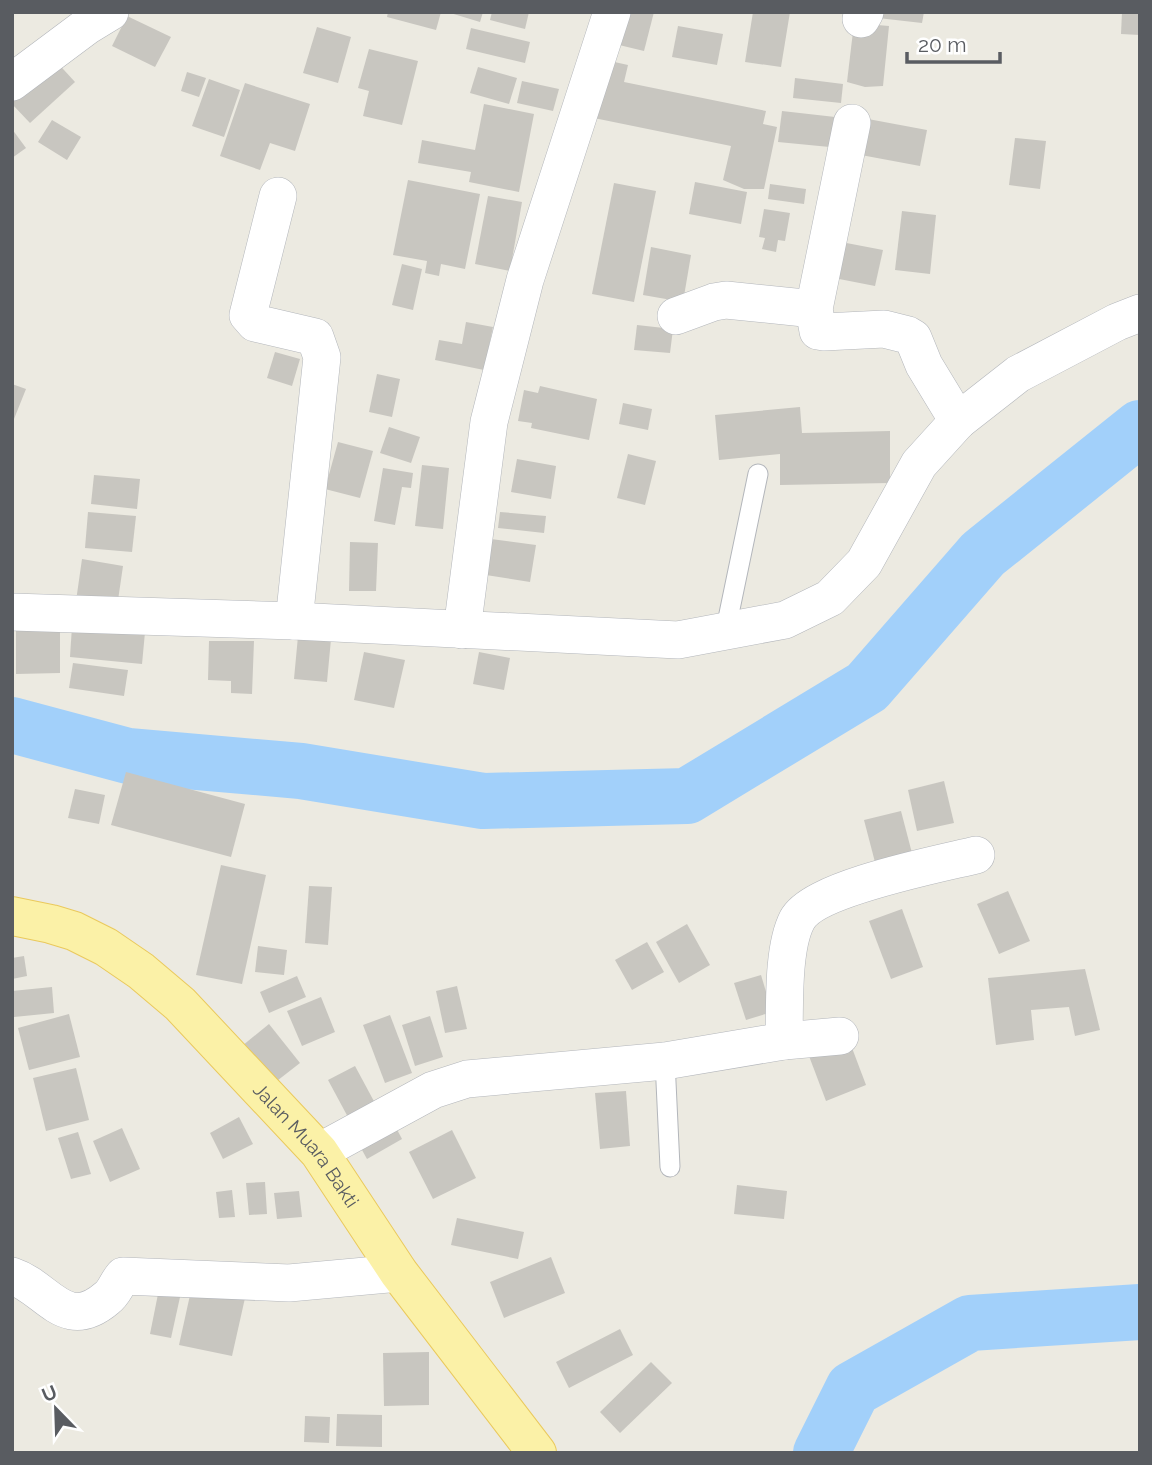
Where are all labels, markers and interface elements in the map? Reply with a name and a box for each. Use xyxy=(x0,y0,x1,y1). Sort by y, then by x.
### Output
scale bar xyxy=(907,21,1000,65)
text: 20 m xyxy=(918,32,966,57)
street label: Jalan Muara Bakti xyxy=(249,1078,364,1212)
north arrow xyxy=(21,1374,91,1444)
text: U xyxy=(38,1380,60,1406)

